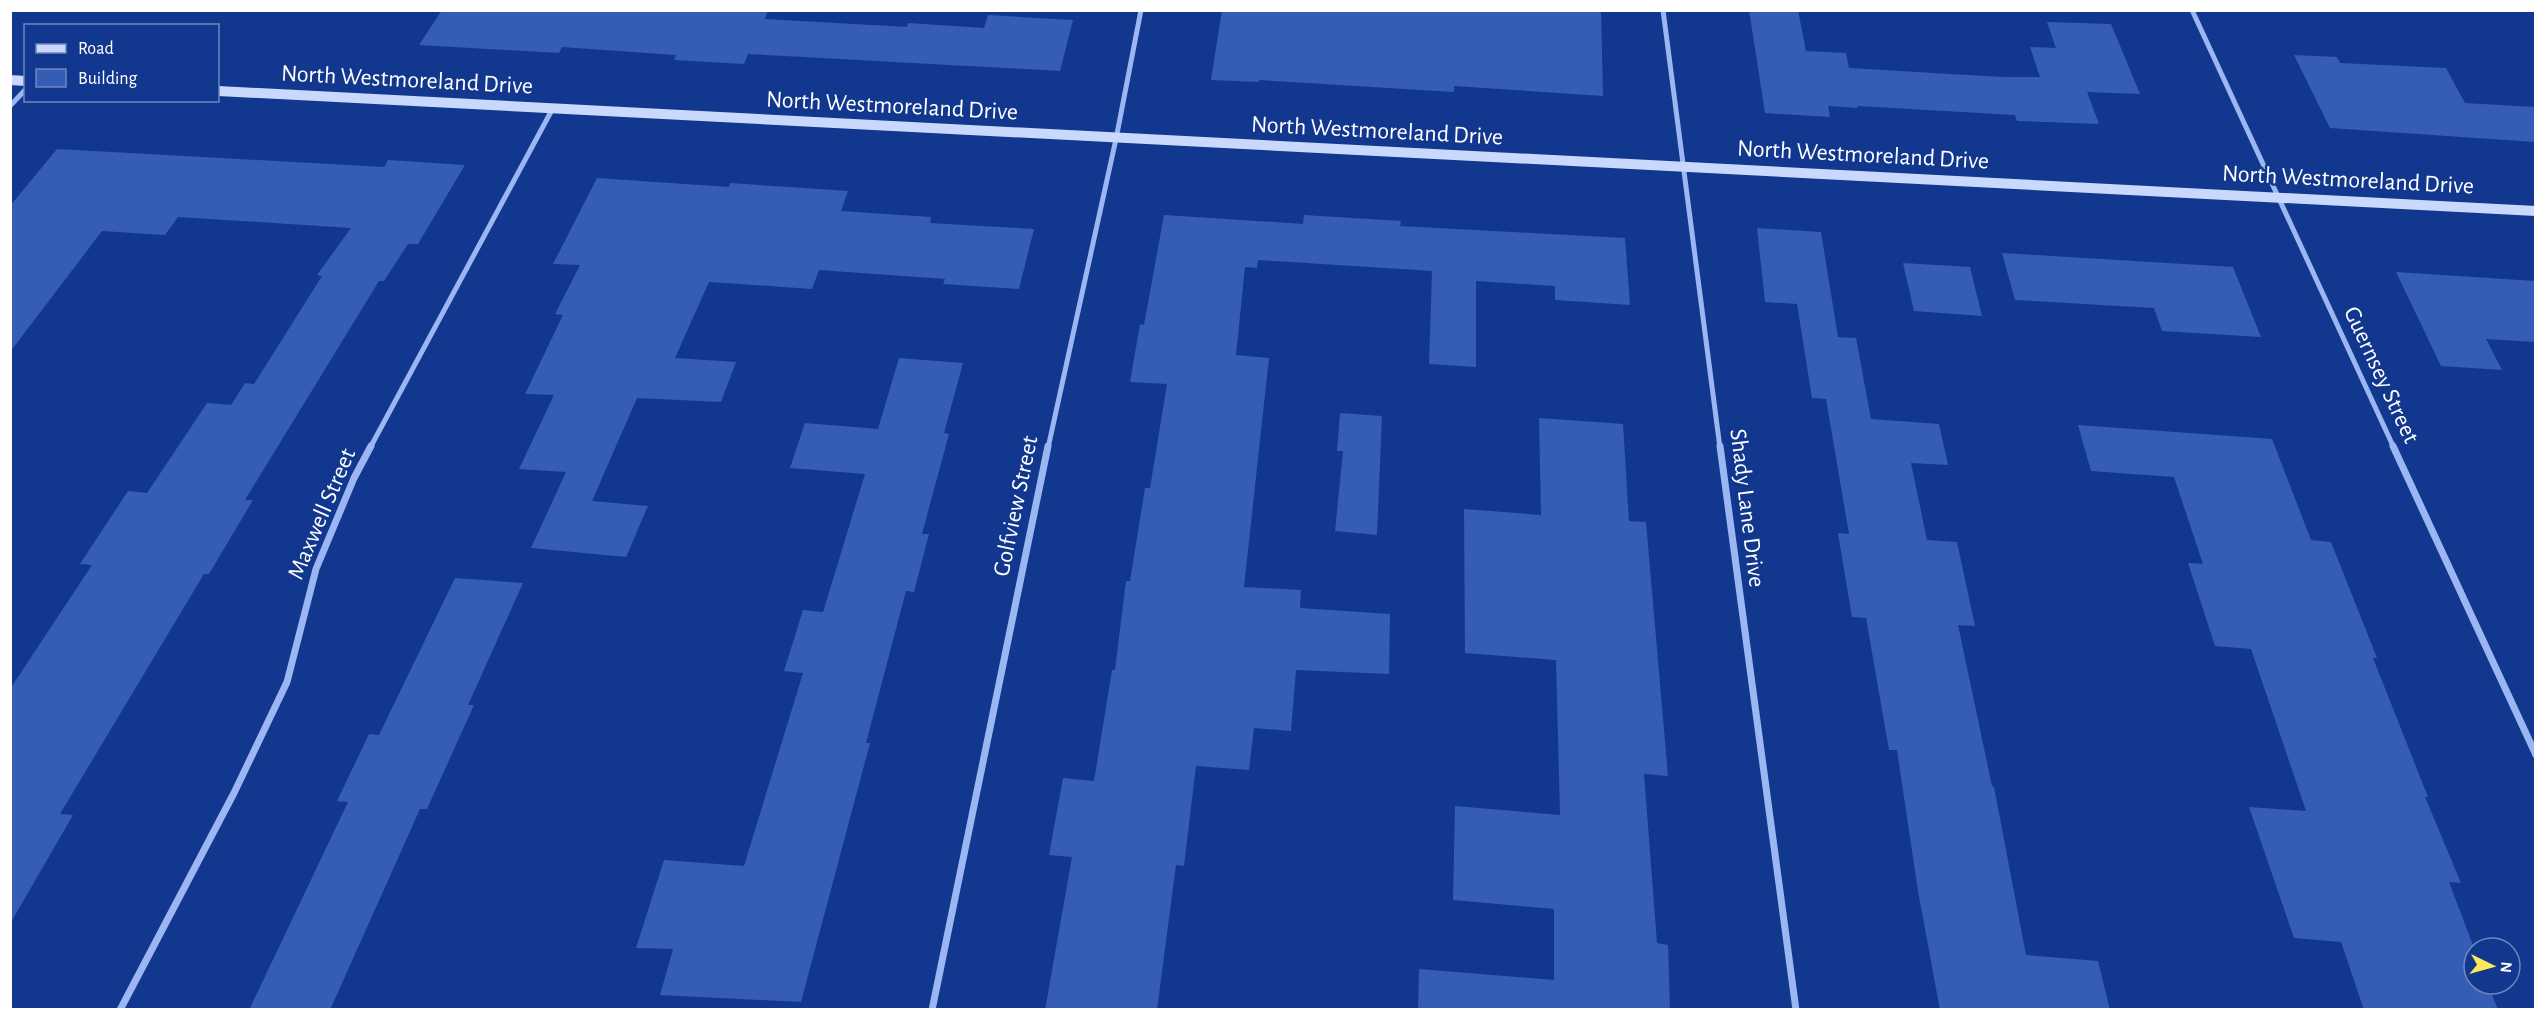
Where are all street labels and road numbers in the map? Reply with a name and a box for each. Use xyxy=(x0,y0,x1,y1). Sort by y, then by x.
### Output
street label: North Westmoreland Drive xyxy=(280,61,534,99)
street label: North Westmoreland Drive xyxy=(765,87,1019,125)
street label: North Westmoreland Drive xyxy=(1250,112,1504,150)
street label: North Westmoreland Drive xyxy=(1736,136,1990,174)
street label: North Westmoreland Drive xyxy=(2221,161,2475,199)
street label: Guernsey Street xyxy=(2339,303,2423,447)
street label: Shady Lane Drive xyxy=(1725,427,1769,589)
street label: Golfview Street xyxy=(989,433,1043,578)
street label: Maxwell Street xyxy=(284,445,360,583)

